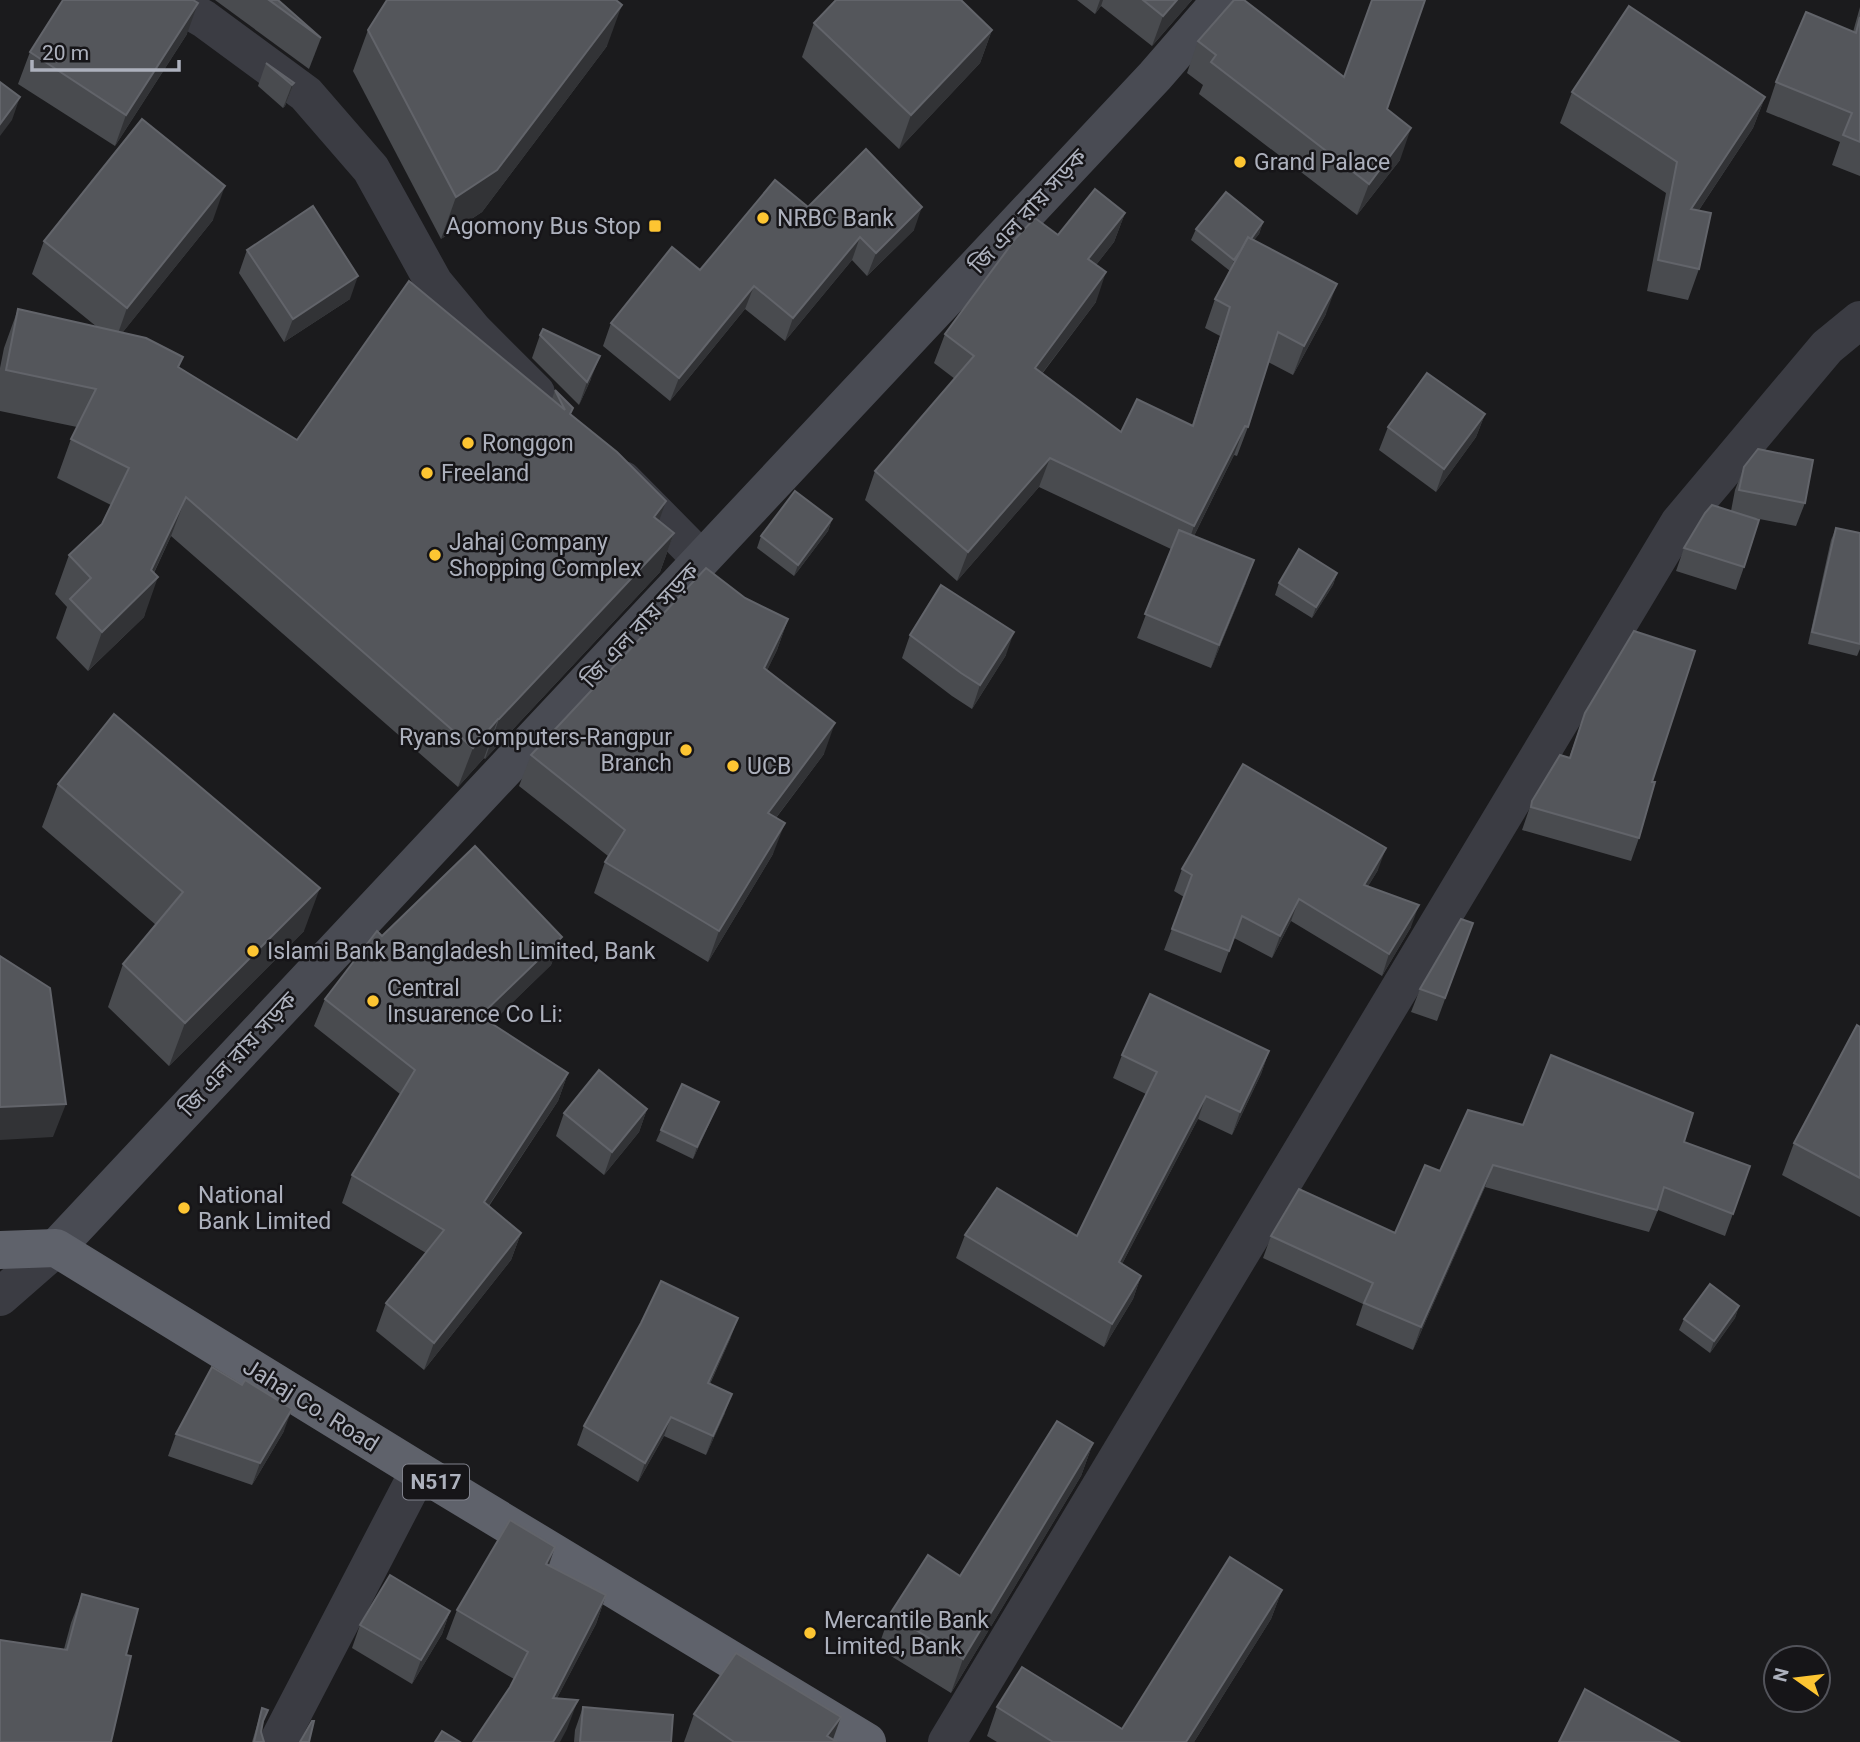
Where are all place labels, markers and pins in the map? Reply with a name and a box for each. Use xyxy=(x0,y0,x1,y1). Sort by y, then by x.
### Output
place label: Grand Palace xyxy=(1254,149,1390,176)
marker: Grand Palace xyxy=(1232,154,1248,170)
place label: NRBC Bank xyxy=(777,205,894,232)
marker: NRBC Bank xyxy=(755,210,771,226)
place label: Agomony Bus Stop xyxy=(446,213,641,240)
marker: Agomony Bus Stop xyxy=(647,218,663,234)
place label: Ronggon xyxy=(482,430,574,457)
marker: Ronggon xyxy=(460,435,476,451)
place label: Freeland xyxy=(441,460,529,487)
marker: Freeland xyxy=(419,465,435,481)
place label: Jahaj Company Shopping Complex xyxy=(449,529,642,582)
marker: Jahaj Company Shopping Complex xyxy=(427,547,443,563)
place label: Ryans Computers-Rangpur Branch xyxy=(399,724,672,777)
marker: Ryans Computers-Rangpur Branch xyxy=(678,742,694,758)
place label: UCB xyxy=(747,753,791,780)
marker: UCB xyxy=(725,758,741,774)
place label: Islami Bank Bangladesh Limited, Bank xyxy=(267,938,656,965)
marker: Islami Bank Bangladesh Limited, Bank xyxy=(245,943,261,959)
place label: Central Insuarence Co Li: xyxy=(387,975,563,1028)
marker: Central Insuarence Co Li: xyxy=(365,993,381,1009)
place label: National Bank Limited xyxy=(198,1182,331,1235)
marker: National Bank Limited xyxy=(176,1200,192,1216)
place label: Mercantile Bank Limited, Bank xyxy=(824,1607,989,1660)
marker: Mercantile Bank Limited, Bank xyxy=(802,1625,818,1641)

